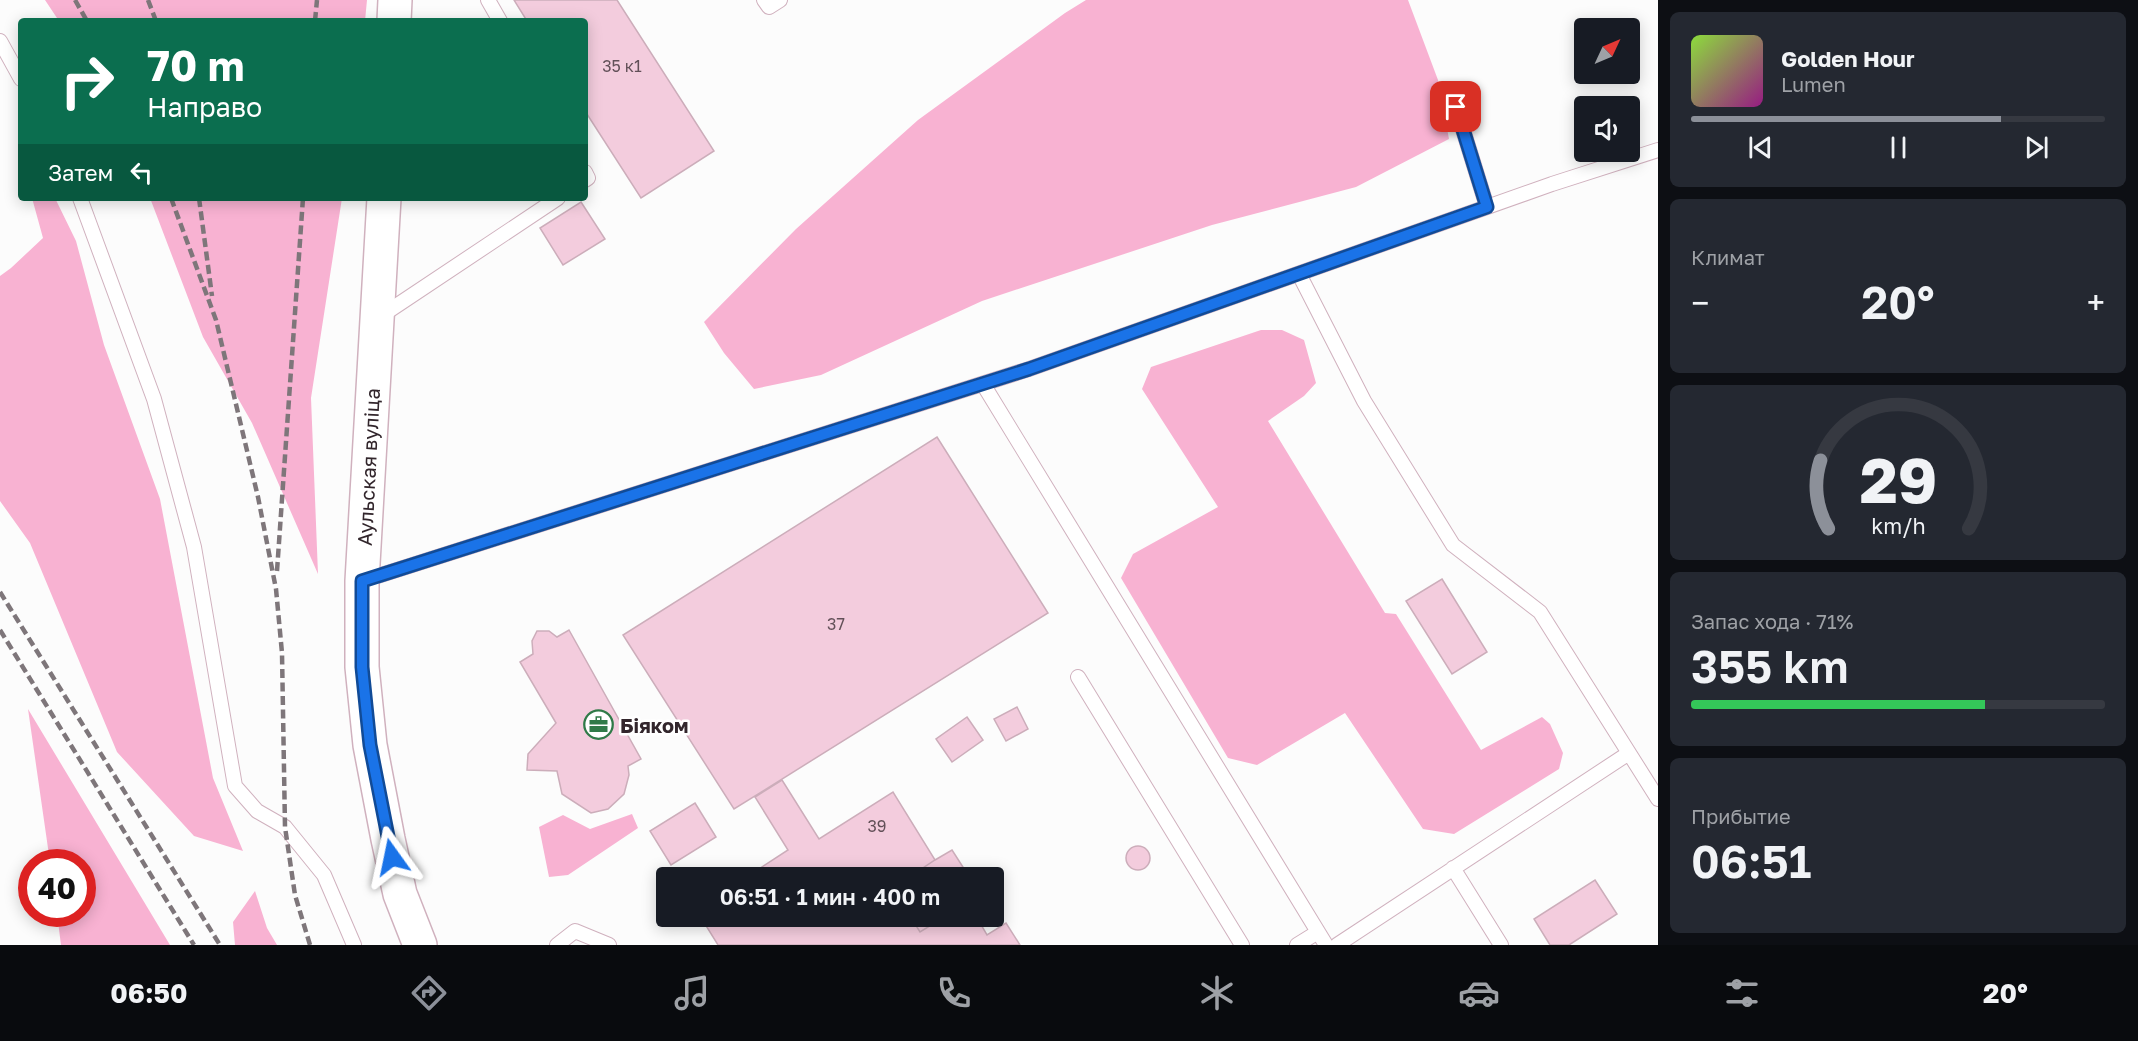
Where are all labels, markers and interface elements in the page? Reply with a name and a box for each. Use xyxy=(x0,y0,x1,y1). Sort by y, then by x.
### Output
north arrow xyxy=(1574,18,1640,84)
map controls xyxy=(1574,18,1640,162)
text: 70 m xyxy=(147,40,244,90)
icon: right xyxy=(48,42,126,120)
text: Golden Hour xyxy=(1781,45,1915,72)
house number: 35 к1 xyxy=(602,56,642,76)
text: Lumen xyxy=(1781,72,1846,96)
pin xyxy=(1430,81,1481,132)
icon: arrive xyxy=(1439,90,1472,123)
text: Направо xyxy=(147,91,262,123)
button: sound xyxy=(1574,96,1640,162)
icon: previous xyxy=(1744,131,1777,164)
icon: pause xyxy=(1882,131,1915,164)
icon: next xyxy=(2020,131,2053,164)
icon: left xyxy=(125,156,158,189)
text: Затем xyxy=(48,159,113,186)
text: Климат xyxy=(1691,245,1765,269)
text: 20° xyxy=(1861,275,1935,329)
text: − xyxy=(1691,283,1709,322)
text: + xyxy=(2087,283,2105,322)
street label: Аульская вуліца xyxy=(352,387,384,547)
text: 29 xyxy=(1859,443,1937,518)
text: km/h xyxy=(1871,514,1925,540)
text: Запас хода · 71% xyxy=(1691,609,1853,633)
house number: 37 xyxy=(827,614,845,634)
text: 355 km xyxy=(1691,639,1849,693)
office icon: Біяком xyxy=(583,709,615,741)
place label: Біяком xyxy=(620,713,688,737)
text: Прибытие xyxy=(1691,804,1791,828)
house number: 39 xyxy=(867,816,887,836)
position arrow xyxy=(360,825,424,889)
text: 06:51 xyxy=(1691,834,1811,888)
speed limit sign: 40 xyxy=(18,849,96,927)
text: 06:51 · 1 мин · 400 m xyxy=(720,883,940,910)
icon: directions xyxy=(408,972,450,1014)
icon: music xyxy=(671,972,713,1014)
icon: phone xyxy=(933,972,975,1014)
icon: climate xyxy=(1196,972,1238,1014)
icon: car xyxy=(1458,972,1500,1014)
icon: filters xyxy=(1721,972,1763,1014)
text: 06:50 xyxy=(110,977,188,1009)
text: 20° xyxy=(1983,977,2028,1009)

